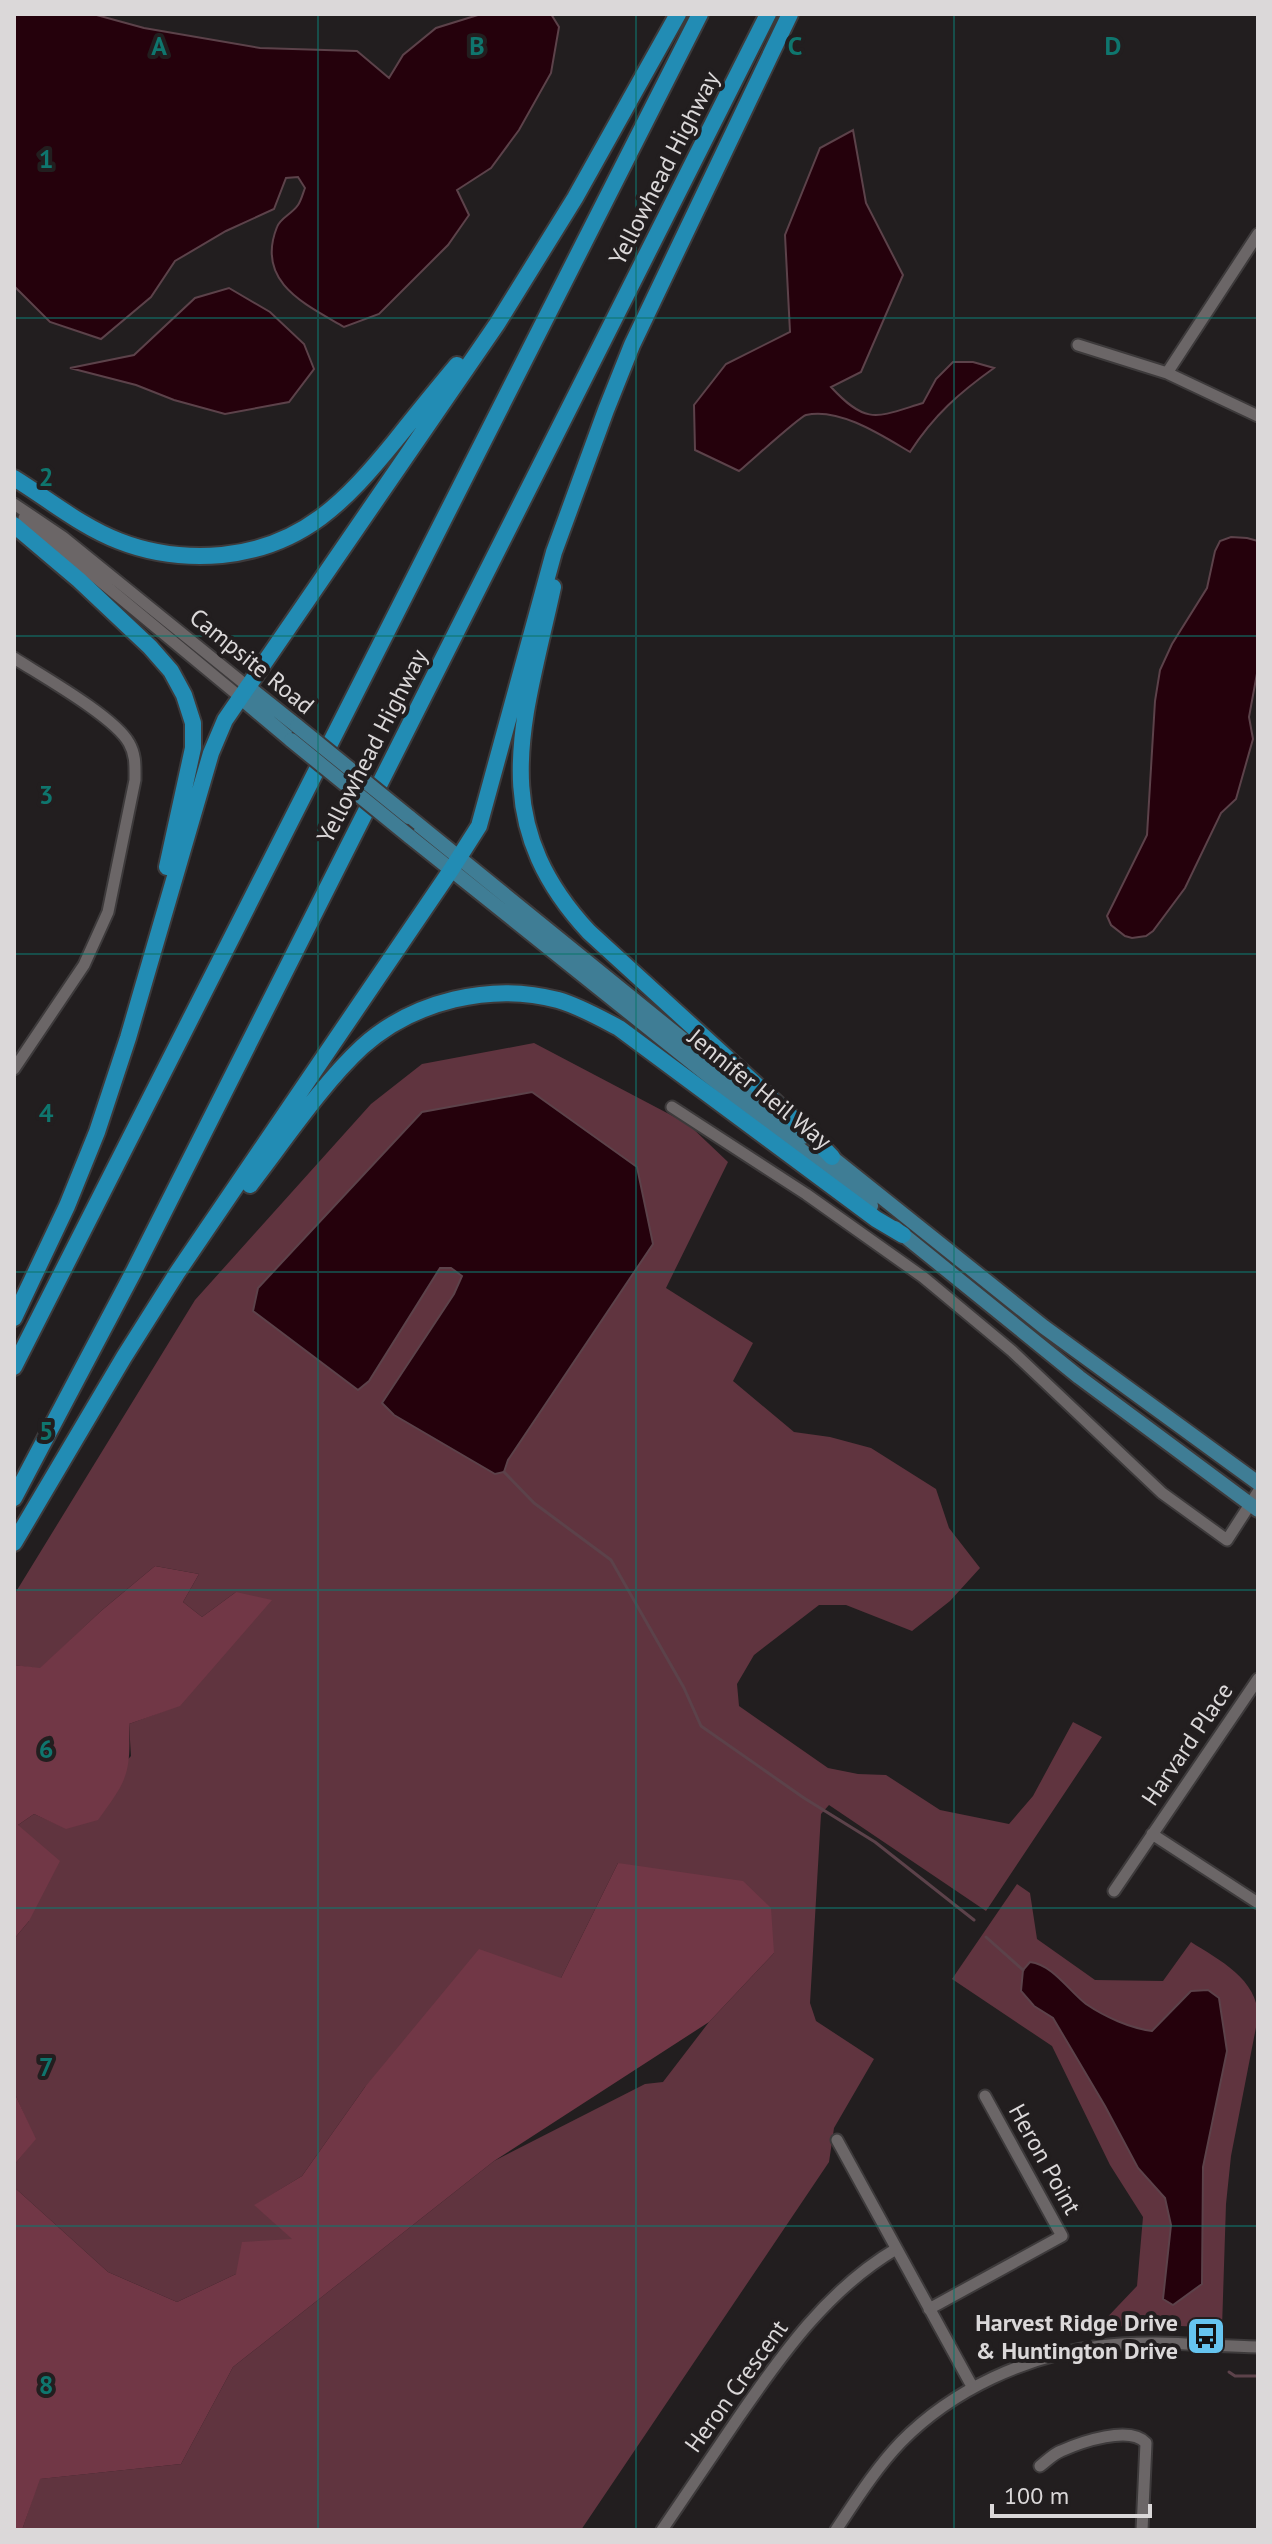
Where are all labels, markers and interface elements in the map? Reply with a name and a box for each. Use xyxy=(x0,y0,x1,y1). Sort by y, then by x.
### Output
text: A xyxy=(151,29,167,62)
text: B xyxy=(469,29,485,62)
text: C xyxy=(788,29,802,62)
text: D xyxy=(1105,29,1121,62)
street label: Yellowhead Highway xyxy=(602,66,726,270)
text: 1 xyxy=(39,142,53,175)
text: 2 xyxy=(39,460,53,493)
street label: Campsite Road xyxy=(183,601,321,721)
street label: Yellowhead Highway xyxy=(310,644,434,848)
text: 3 xyxy=(39,778,53,811)
street label: Jennifer Heil Way xyxy=(681,1021,838,1156)
text: 4 xyxy=(39,1096,54,1129)
text: 5 xyxy=(39,1414,53,1447)
street label: Harvard Place xyxy=(1134,1676,1240,1812)
text: 6 xyxy=(39,1732,53,1765)
text: 7 xyxy=(39,2050,53,2083)
street label: Heron Point xyxy=(1002,2098,1088,2220)
place label: Harvest Ridge Drive & Huntington Drive xyxy=(975,2307,1178,2366)
street label: Heron Crescent xyxy=(678,2314,794,2458)
bus stop icon: Harvest Ridge Drive & Huntington Drive xyxy=(1185,2315,1227,2357)
text: 8 xyxy=(39,2368,53,2401)
scale bar xyxy=(992,2468,1150,2518)
text: 100 m xyxy=(1004,2480,1069,2511)

